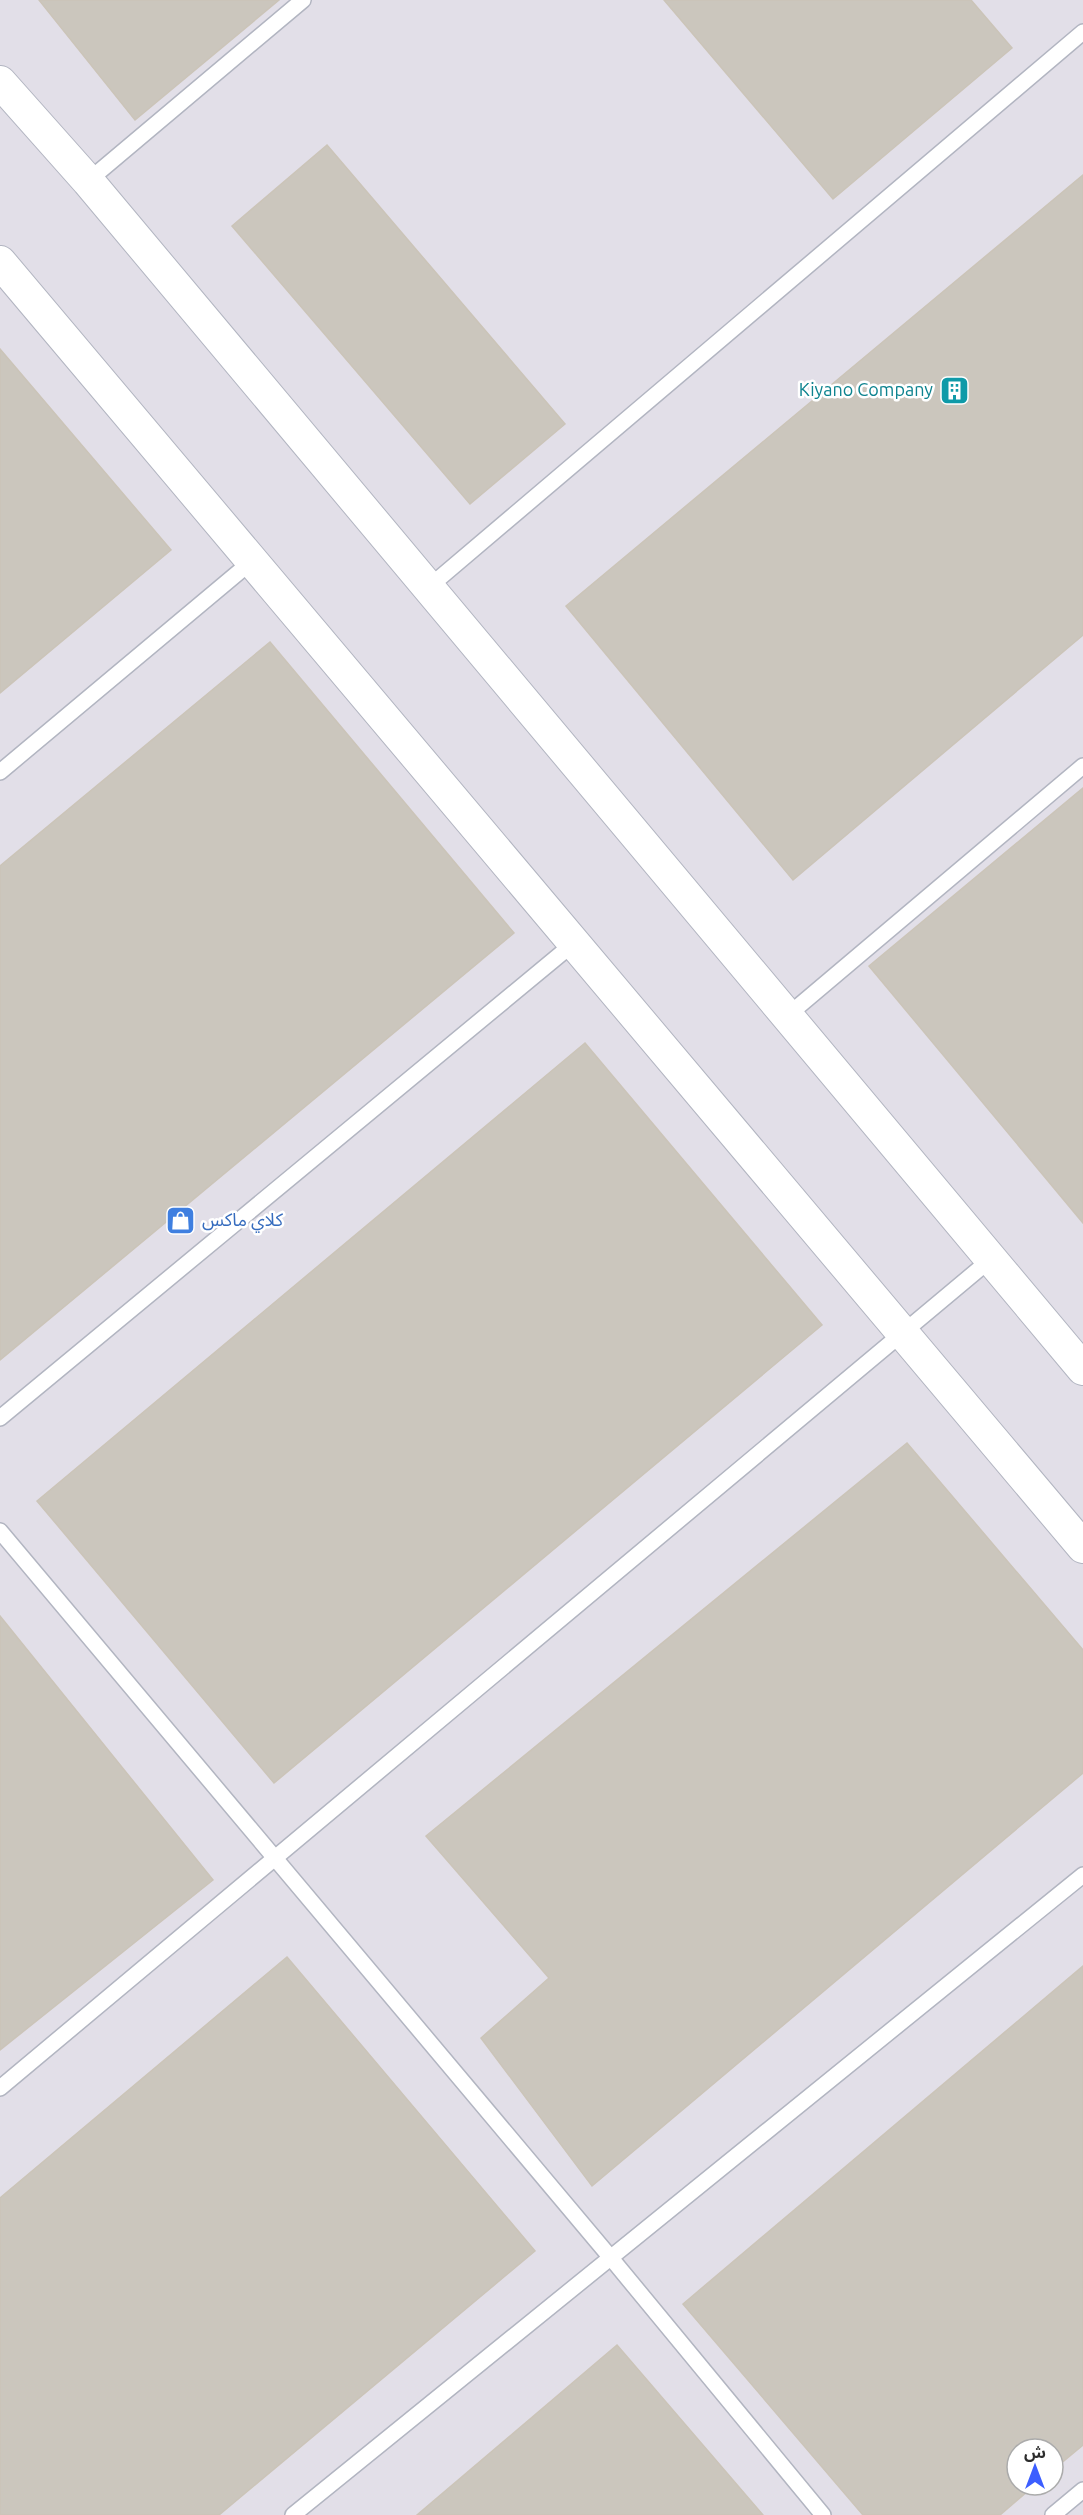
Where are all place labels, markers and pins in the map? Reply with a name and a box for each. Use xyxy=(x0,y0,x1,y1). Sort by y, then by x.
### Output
building icon: Kiyano Company xyxy=(938,374,970,406)
place label: Kiyano Company xyxy=(799,379,933,399)
shop icon: كلاي ماكس xyxy=(165,1204,197,1236)
place label: كلاي ماكس xyxy=(202,1209,284,1233)

